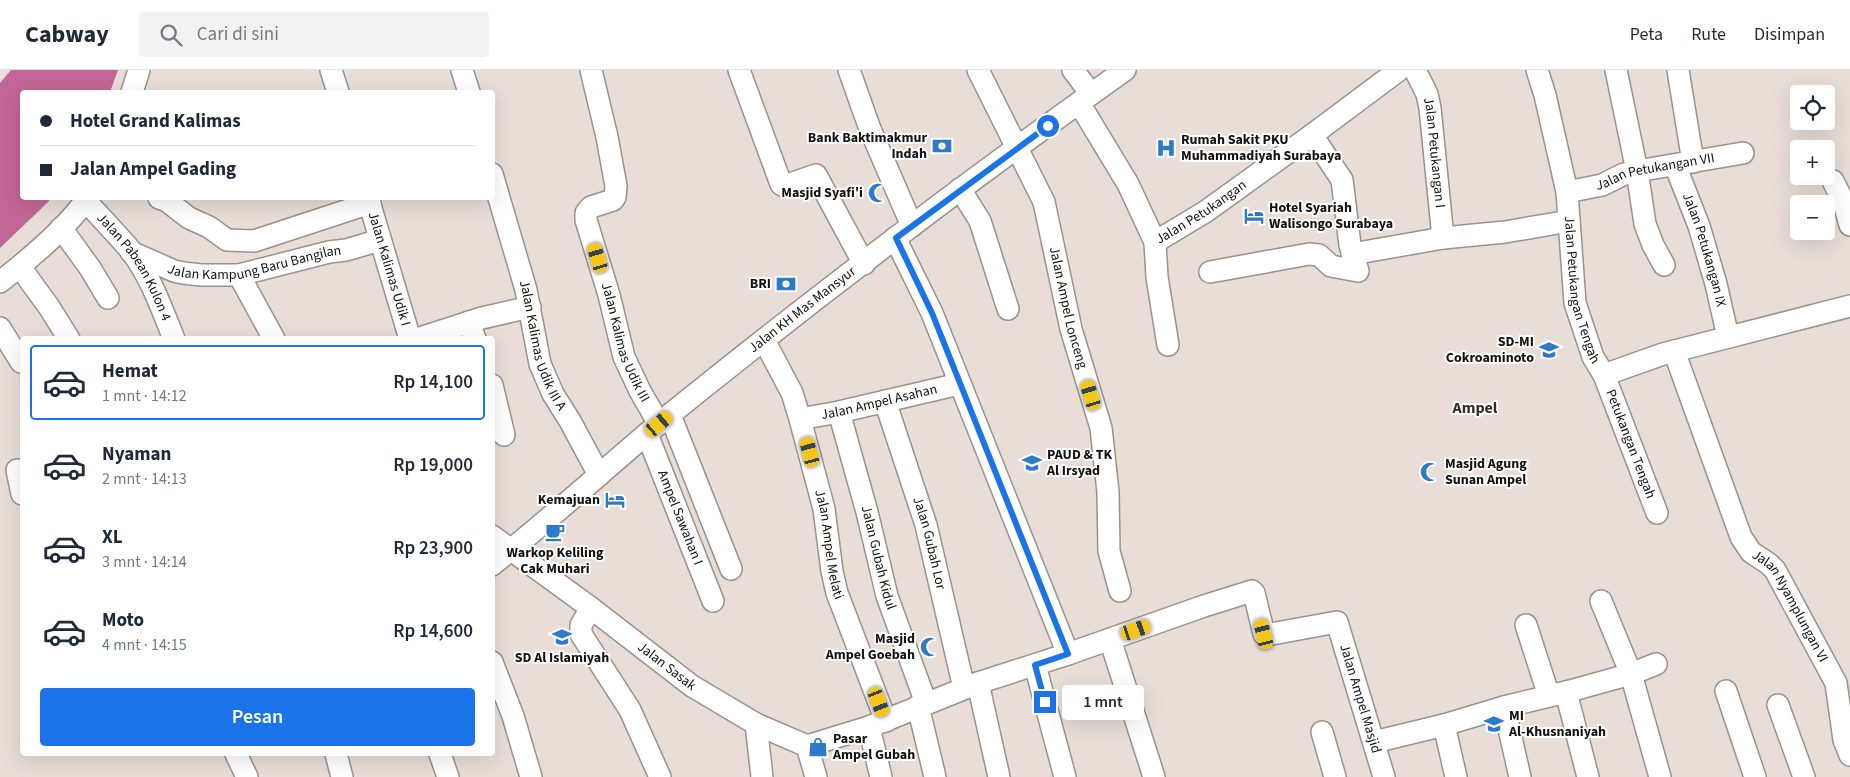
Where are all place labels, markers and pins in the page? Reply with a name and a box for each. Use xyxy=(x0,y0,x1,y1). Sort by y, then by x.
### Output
place label: Bank Baktimakmur Indah xyxy=(808,128,927,164)
place label: Rumah Sakit PKU Muhammadiyah Surabaya xyxy=(1181,130,1341,166)
bank icon: Bank Baktimakmur Indah xyxy=(931,135,953,157)
hospital icon: Rumah Sakit PKU Muhammadiyah Surabaya xyxy=(1155,137,1177,159)
mosque icon: Masjid Syafi'i xyxy=(867,182,889,204)
place label: Masjid Syafi'i xyxy=(781,183,863,203)
place label: Hotel Syariah Walisongo Surabaya xyxy=(1269,198,1393,234)
hotel icon: Hotel Syariah Walisongo Surabaya xyxy=(1243,205,1265,227)
bank icon: BRI xyxy=(775,273,797,295)
place label: BRI xyxy=(750,274,771,294)
place label: SD-MI Cokroaminoto xyxy=(1446,332,1534,368)
school or university icon: SD-MI Cokroaminoto xyxy=(1538,339,1560,361)
place label: PAUD & TK Al Irsyad xyxy=(1046,445,1113,481)
school or university icon: PAUD & TK Al Irsyad xyxy=(1021,452,1043,474)
place label: Masjid Agung Sunan Ampel xyxy=(1445,454,1527,490)
mosque icon: Masjid Agung Sunan Ampel xyxy=(1419,461,1441,483)
hotel icon: Kemajuan xyxy=(604,489,626,511)
place label: Kemajuan xyxy=(538,490,600,510)
cafe icon: Warkop Keliling Cak Muhari xyxy=(544,521,566,543)
place label: Warkop Keliling Cak Muhari xyxy=(507,543,604,579)
school or university icon: SD Al Islamiyah xyxy=(551,626,573,648)
place label: Masjid Ampel Goebah xyxy=(825,629,915,665)
mosque icon: Masjid Ampel Goebah xyxy=(919,636,941,658)
place label: SD Al Islamiyah xyxy=(515,648,609,668)
place label: MI Al-Khusnaniyah xyxy=(1508,706,1606,742)
school or university icon: MI Al-Khusnaniyah xyxy=(1483,713,1505,735)
place label: Pasar Ampel Gubah xyxy=(832,729,915,765)
shop icon: Pasar Ampel Gubah xyxy=(807,736,829,758)

